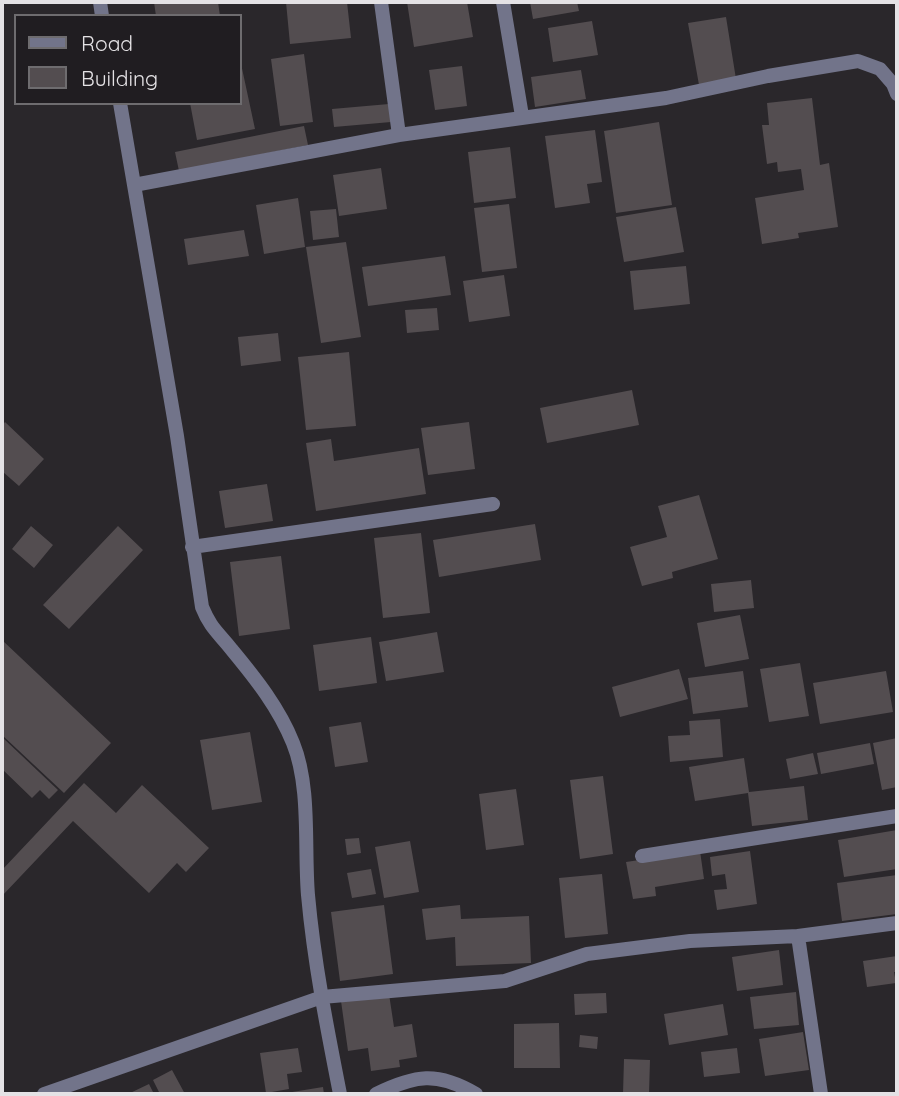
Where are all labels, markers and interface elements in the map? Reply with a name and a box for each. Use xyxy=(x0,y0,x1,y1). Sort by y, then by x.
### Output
legend xyxy=(14,14,242,105)
text: Road xyxy=(81,30,133,56)
text: Building xyxy=(81,65,158,91)

